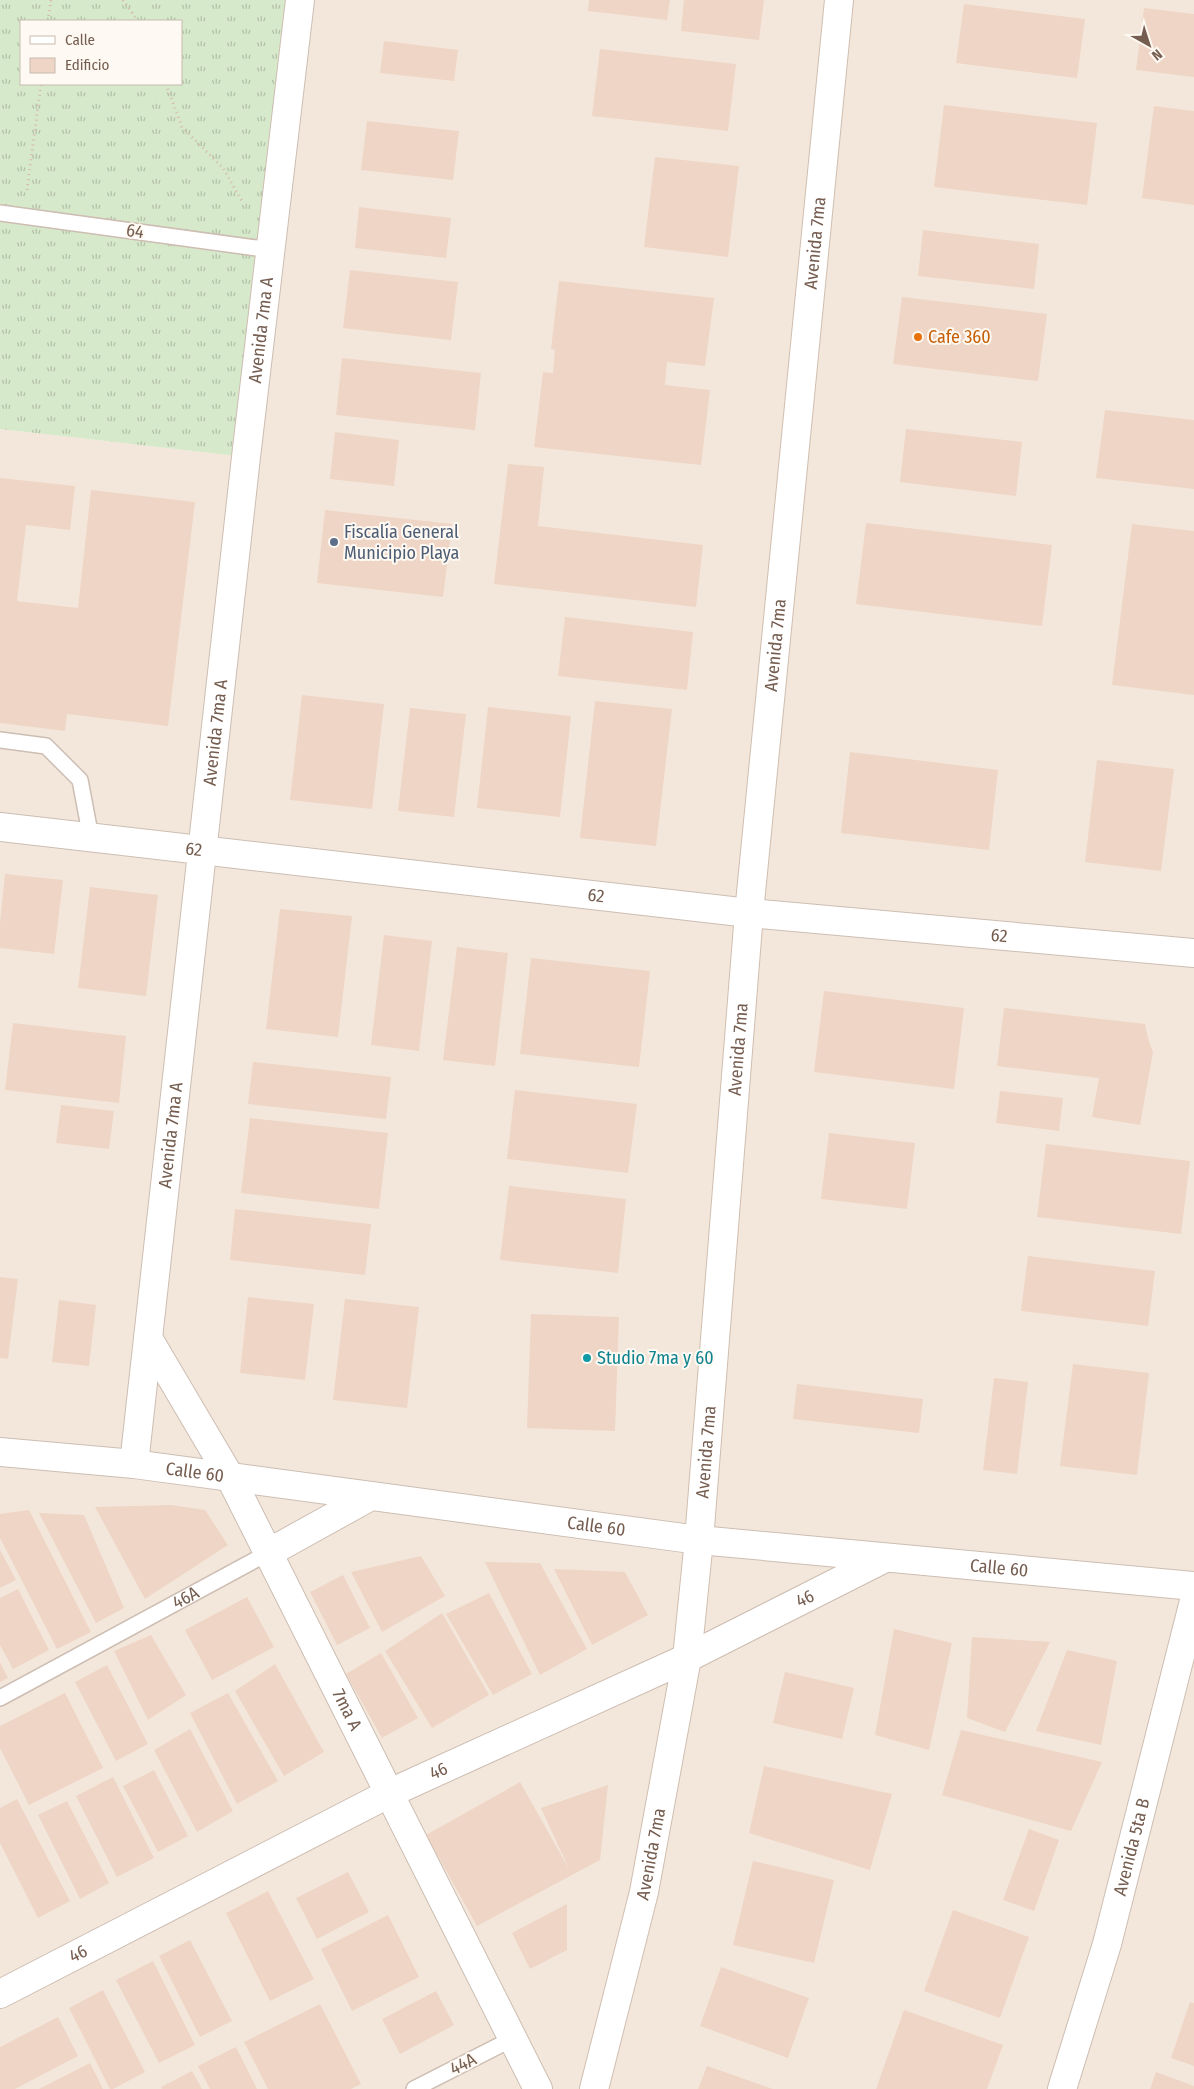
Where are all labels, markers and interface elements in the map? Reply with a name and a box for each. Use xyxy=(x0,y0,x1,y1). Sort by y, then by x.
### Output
legend xyxy=(20,20,182,85)
north arrow xyxy=(1124,20,1174,70)
text: Calle xyxy=(65,31,95,49)
text: N xyxy=(1148,45,1165,64)
text: Edificio xyxy=(65,56,110,74)
street label: Avenida 7ma xyxy=(800,196,831,290)
street label: 64 xyxy=(125,219,146,243)
street label: Avenida 7ma A xyxy=(244,275,278,384)
place label: Cafe 360 xyxy=(928,326,991,348)
marker: Cafe 360 xyxy=(912,331,924,343)
place label: Fiscalía General Municipio Playa xyxy=(344,521,460,564)
marker: Fiscalía General Municipio Playa xyxy=(328,536,340,548)
street label: Avenida 7ma xyxy=(760,598,791,692)
street label: Avenida 7ma A xyxy=(199,678,232,787)
street label: 62 xyxy=(184,837,203,861)
street label: 62 xyxy=(587,884,606,907)
street label: 62 xyxy=(990,924,1008,947)
street label: Avenida 7ma xyxy=(723,1002,753,1097)
street label: Avenida 7ma A xyxy=(154,1080,187,1189)
place label: Studio 7ma y 60 xyxy=(597,1347,714,1369)
marker: Studio 7ma y 60 xyxy=(581,1352,593,1364)
street label: Avenida 7ma xyxy=(691,1405,721,1499)
street label: Calle 60 xyxy=(164,1457,225,1487)
street label: Calle 60 xyxy=(566,1511,627,1541)
street label: Calle 60 xyxy=(969,1554,1029,1582)
street label: 46A xyxy=(168,1581,203,1614)
street label: 46 xyxy=(792,1585,818,1612)
street label: 7ma A xyxy=(328,1685,367,1735)
street label: 46 xyxy=(426,1757,451,1785)
street label: Avenida 5ta B xyxy=(1109,1796,1155,1898)
street label: Avenida 7ma xyxy=(631,1806,670,1902)
street label: 46 xyxy=(65,1940,91,1968)
street label: 44A xyxy=(446,2048,480,2080)

